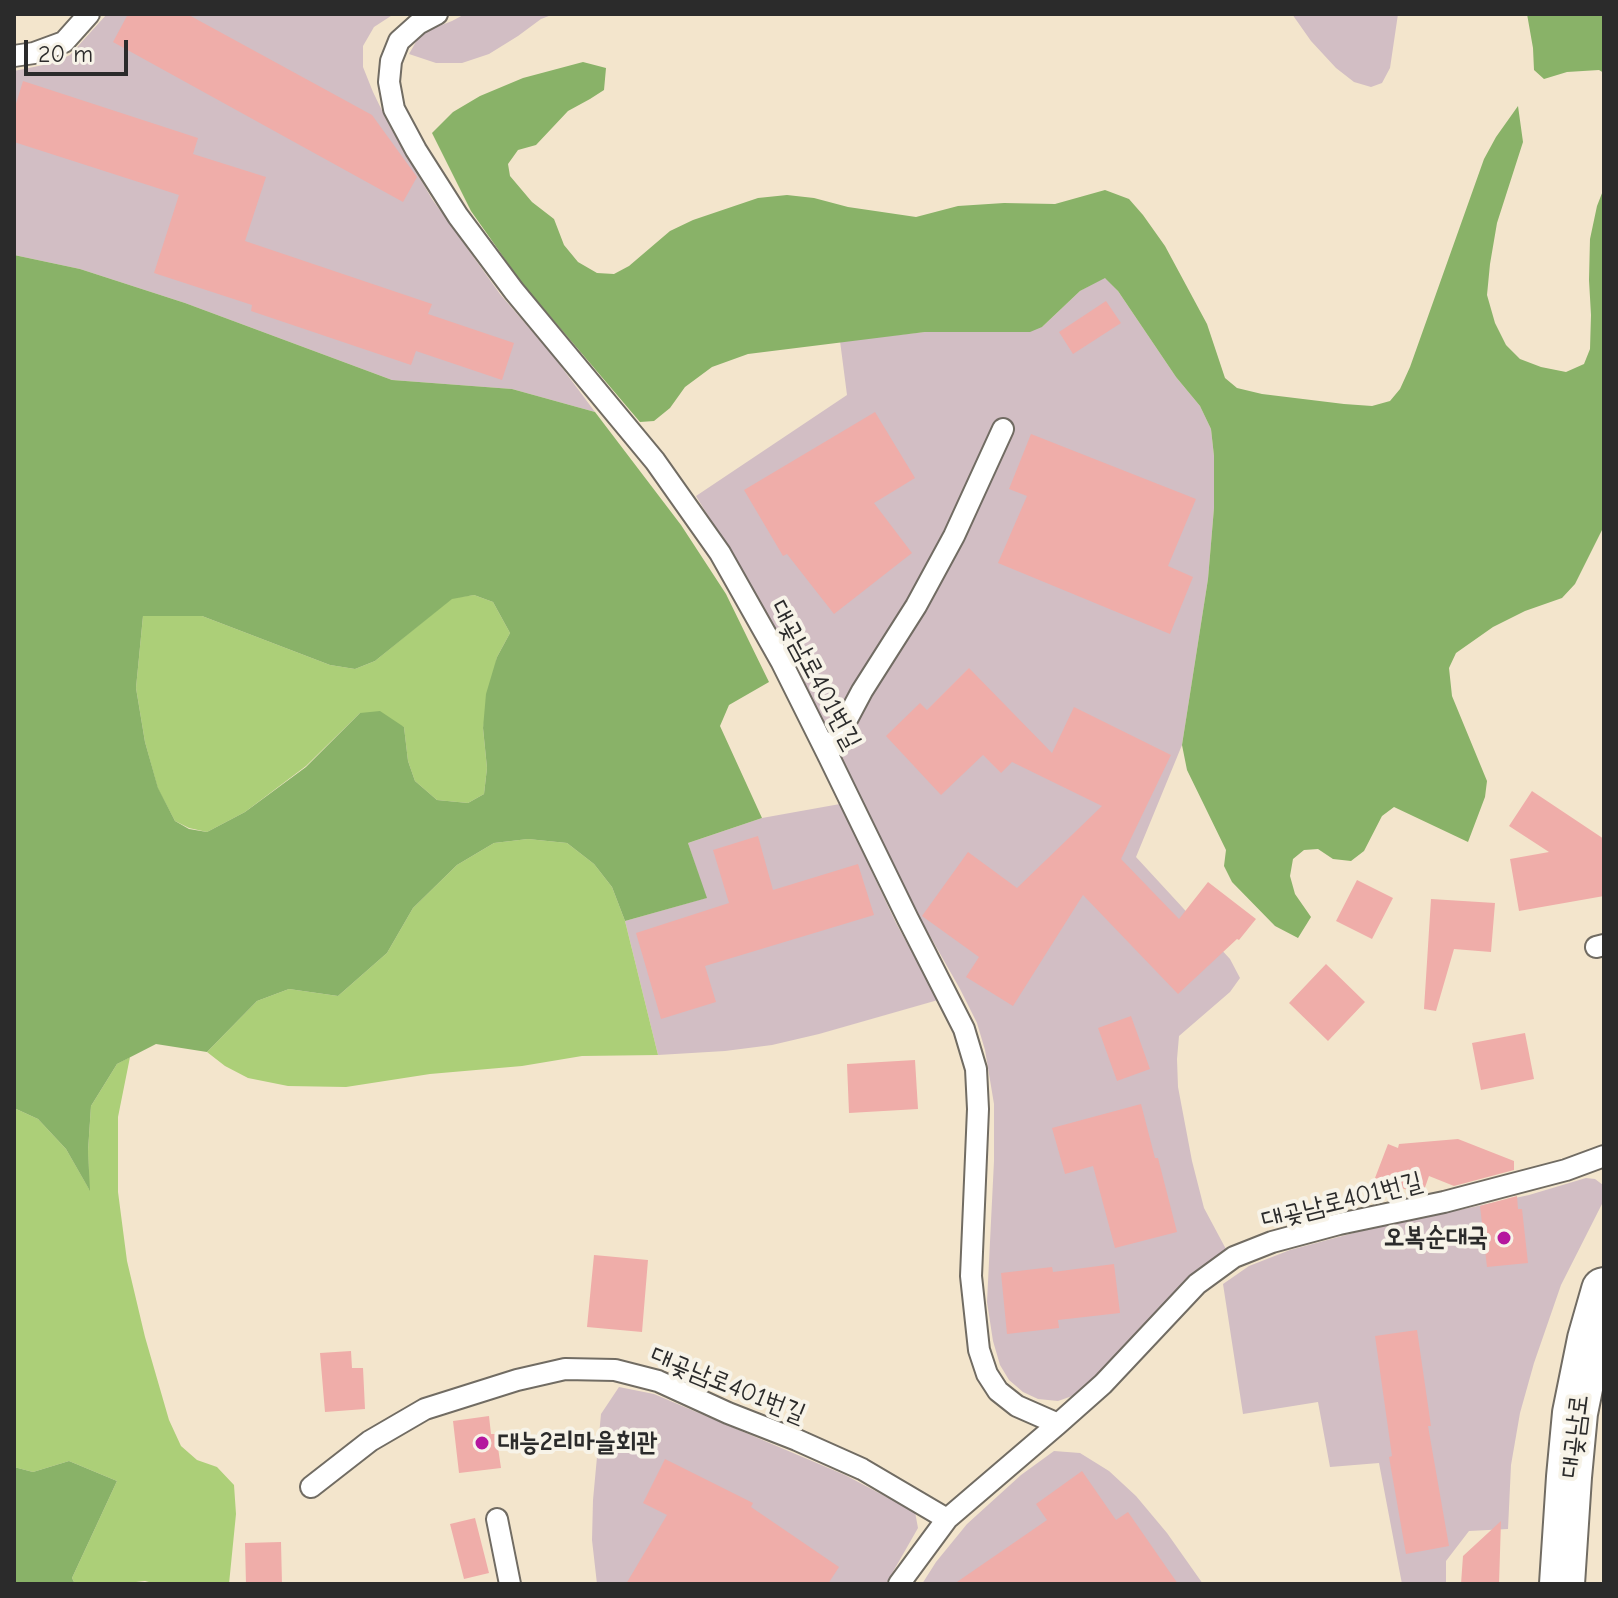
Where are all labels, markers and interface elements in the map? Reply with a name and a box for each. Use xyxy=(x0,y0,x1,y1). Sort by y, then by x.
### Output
scale bar xyxy=(28,24,132,74)
text: 20 m xyxy=(38,40,93,68)
street label: 대곶남로401번길 xyxy=(763,595,867,755)
street label: 대곶남로401번길 xyxy=(1259,1166,1425,1236)
place label: 오복순대국 xyxy=(1383,1222,1488,1254)
marker: 오복순대국 xyxy=(1495,1229,1513,1247)
street label: 대곶남로401번길 xyxy=(646,1340,810,1430)
street label: 대곶남로 xyxy=(1554,1393,1596,1479)
place label: 대능2리마을회관 xyxy=(498,1427,657,1459)
marker: 대능2리마을회관 xyxy=(473,1434,491,1452)

